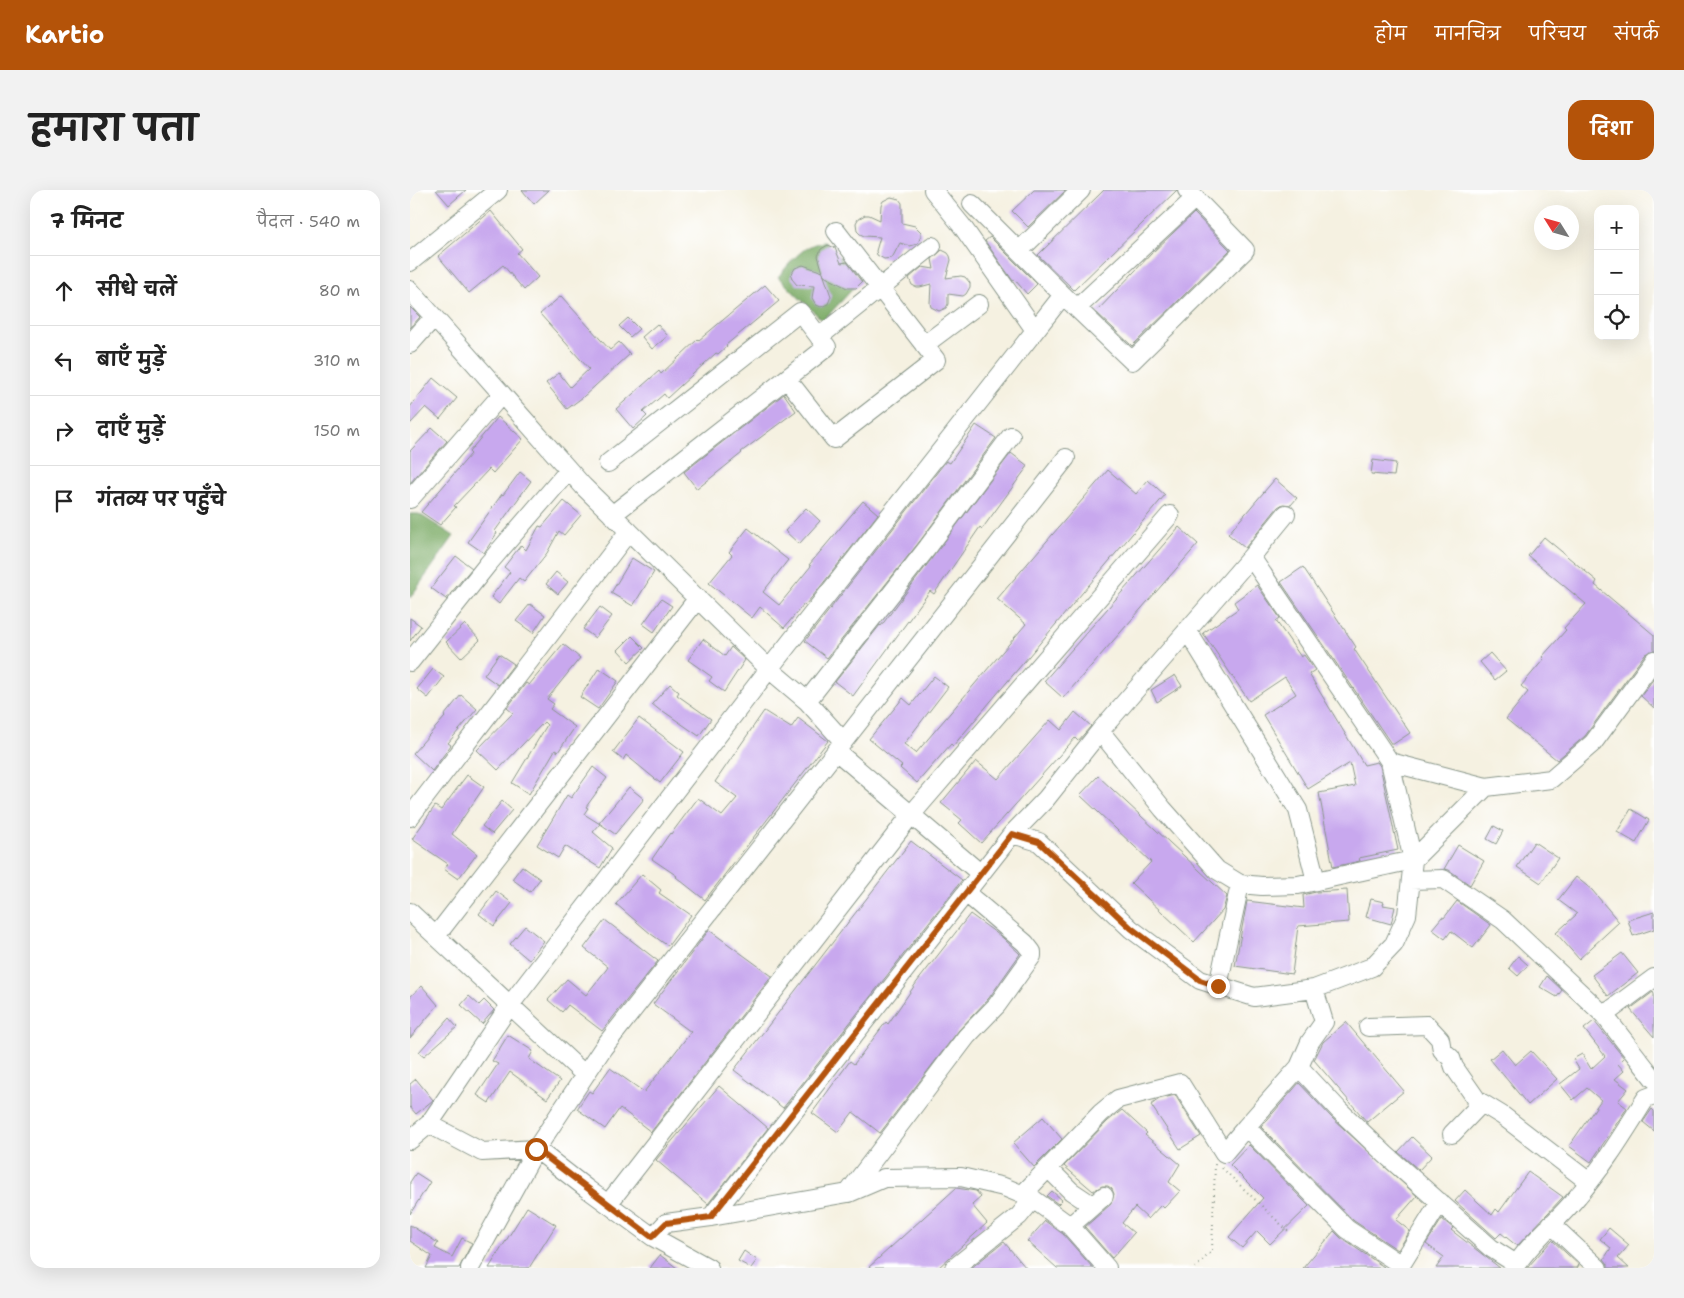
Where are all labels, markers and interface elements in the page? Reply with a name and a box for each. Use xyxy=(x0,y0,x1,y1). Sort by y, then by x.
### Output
text: Kartio xyxy=(25,19,104,51)
text: होम xyxy=(1375,22,1407,46)
text: मानचित्र xyxy=(1435,22,1501,46)
text: परिचय xyxy=(1529,22,1586,46)
text: संपर्क xyxy=(1614,22,1659,46)
button: दिशा xyxy=(1568,100,1654,160)
text: हमारा पता xyxy=(30,104,198,151)
north arrow xyxy=(1534,205,1579,250)
map controls xyxy=(1594,205,1639,340)
button: + xyxy=(1594,205,1639,250)
text: 7 मिनट xyxy=(50,207,123,235)
text: पैदल · 540 m xyxy=(257,211,360,232)
button: − xyxy=(1594,250,1639,295)
icon: ahead xyxy=(50,277,78,305)
text: सीधे चलें xyxy=(97,277,176,302)
text: 80 m xyxy=(319,280,360,301)
button: locate xyxy=(1594,295,1639,340)
icon: left xyxy=(50,347,78,375)
text: बाएँ मुड़ें xyxy=(97,347,165,372)
text: 310 m xyxy=(313,350,360,371)
icon: right xyxy=(50,417,78,445)
text: दाएँ मुड़ें xyxy=(97,417,165,442)
text: 150 m xyxy=(313,420,360,441)
icon: arrive xyxy=(50,487,78,515)
text: गंतव्य पर पहुँचे xyxy=(97,487,226,512)
route end xyxy=(1207,975,1230,998)
route start xyxy=(525,1138,548,1161)

